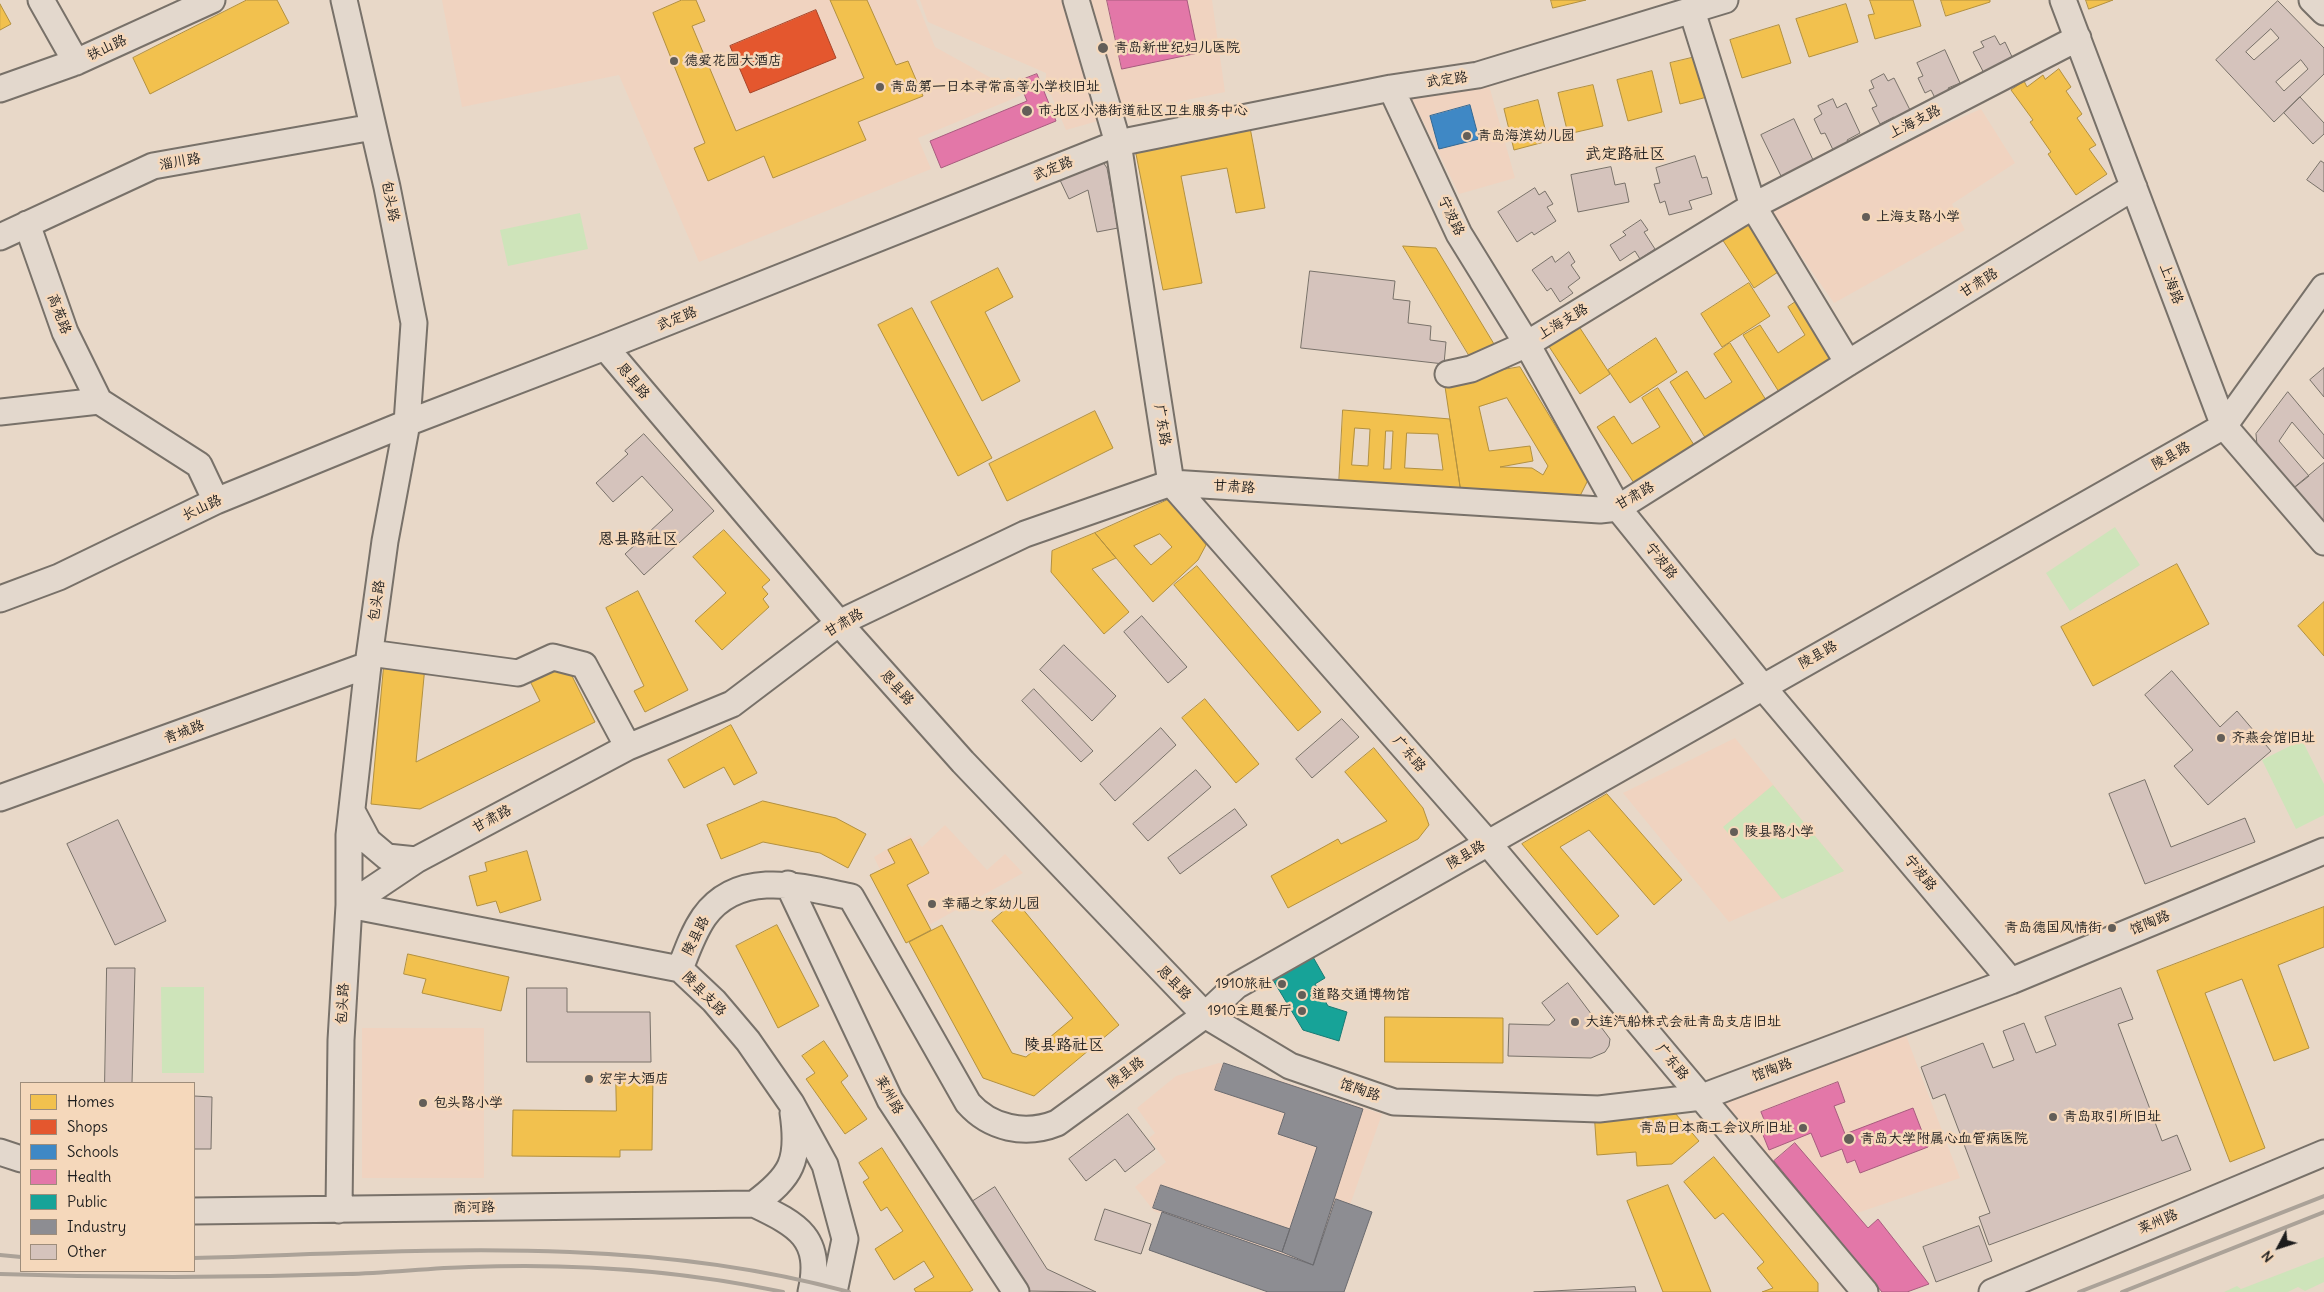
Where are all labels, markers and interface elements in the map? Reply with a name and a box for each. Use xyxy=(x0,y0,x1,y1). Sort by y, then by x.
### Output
street label: 铁山路 xyxy=(84,32,130,64)
place label: 青岛新世纪妇儿医院 xyxy=(1114,40,1240,56)
marker: 青岛新世纪妇儿医院 xyxy=(1096,41,1110,55)
place label: 德爱花园大酒店 xyxy=(684,53,782,69)
marker: 德爱花园大酒店 xyxy=(668,55,680,67)
street label: 武定路 xyxy=(1425,69,1469,91)
place label: 青岛第一日本寻常高等小学校旧址 xyxy=(890,79,1100,95)
marker: 青岛第一日本寻常高等小学校旧址 xyxy=(874,81,886,93)
street label: 上海支路 xyxy=(1886,102,1944,142)
place label: 市北区小港街道社区卫生服务中心 xyxy=(1038,103,1248,119)
marker: 市北区小港街道社区卫生服务中心 xyxy=(1020,104,1034,118)
place label: 青岛海滨幼儿园 xyxy=(1477,128,1575,144)
marker: 青岛海滨幼儿园 xyxy=(1461,130,1473,142)
district label: 武定路社区 xyxy=(1585,144,1665,164)
street label: 淄川路 xyxy=(158,150,202,174)
street label: 武定路 xyxy=(1030,153,1076,185)
street label: 包头路 xyxy=(378,179,402,223)
street label: 宁波路 xyxy=(1434,193,1468,239)
place label: 上海支路小学 xyxy=(1876,209,1960,225)
marker: 上海支路小学 xyxy=(1860,211,1872,223)
street label: 上海路 xyxy=(2156,261,2186,307)
street label: 甘肃路 xyxy=(1957,265,2001,301)
street label: 高苑路 xyxy=(44,291,74,337)
street label: 上海支路 xyxy=(1535,300,1591,344)
street label: 武定路 xyxy=(654,303,700,335)
street label: 恩县路 xyxy=(613,360,653,402)
street label: 广东路 xyxy=(1150,403,1174,447)
street label: 陵县路 xyxy=(2149,438,2193,474)
street label: 甘肃路 xyxy=(1212,477,1256,497)
street label: 甘肃路 xyxy=(1613,478,1657,514)
street label: 长山路 xyxy=(179,492,225,524)
district label: 恩县路社区 xyxy=(598,529,678,549)
street label: 宁波路 xyxy=(1641,539,1681,583)
street label: 包头路 xyxy=(366,579,388,623)
street label: 甘肃路 xyxy=(822,605,866,641)
street label: 陵县路 xyxy=(1796,637,1840,673)
street label: 恩县路 xyxy=(877,667,917,709)
street label: 青城路 xyxy=(161,717,207,747)
place label: 齐燕会馆旧址 xyxy=(2231,730,2315,746)
marker: 齐燕会馆旧址 xyxy=(2215,732,2227,744)
street label: 广东路 xyxy=(1389,733,1429,775)
street label: 甘肃路 xyxy=(470,802,514,836)
place label: 陵县路小学 xyxy=(1744,824,1814,840)
marker: 陵县路小学 xyxy=(1728,826,1740,838)
street label: 陵县路 xyxy=(1444,837,1488,873)
street label: 宁波路 xyxy=(1900,852,1940,894)
place label: 幸福之家幼儿园 xyxy=(942,896,1040,912)
marker: 幸福之家幼儿园 xyxy=(926,898,938,910)
street label: 馆陶路 xyxy=(2127,907,2173,939)
street label: 陵县路 xyxy=(679,913,713,959)
place label: 青岛德国风情街 xyxy=(2004,920,2102,936)
marker: 青岛德国风情街 xyxy=(2106,922,2118,934)
street label: 恩县路 xyxy=(1153,962,1195,1004)
street label: 陵县支路 xyxy=(678,968,730,1020)
place label: 1910旅社 xyxy=(1216,976,1272,992)
marker: 1910旅社 xyxy=(1276,978,1288,990)
street label: 包头路 xyxy=(334,983,352,1025)
place label: 道路交通博物馆 xyxy=(1312,987,1410,1003)
marker: 道路交通博物馆 xyxy=(1296,989,1308,1001)
place label: 1910主题餐厅 xyxy=(1208,1003,1292,1019)
marker: 1910主题餐厅 xyxy=(1296,1005,1308,1017)
place label: 大连汽船株式会社青岛支店旧址 xyxy=(1585,1014,1781,1030)
marker: 大连汽船株式会社青岛支店旧址 xyxy=(1569,1016,1581,1028)
district label: 陵县路社区 xyxy=(1024,1035,1104,1055)
street label: 广东路 xyxy=(1652,1041,1692,1083)
street label: 陵县路 xyxy=(1104,1054,1148,1092)
street label: 馆陶路 xyxy=(1749,1055,1795,1085)
place label: 宏宇大酒店 xyxy=(599,1071,669,1087)
marker: 宏宇大酒店 xyxy=(583,1073,595,1085)
street label: 莱州路 xyxy=(871,1073,907,1117)
street label: 馆陶路 xyxy=(1337,1075,1383,1105)
legend xyxy=(20,1082,195,1272)
text: Homes xyxy=(67,1092,114,1111)
place label: 包头路小学 xyxy=(433,1095,503,1111)
marker: 包头路小学 xyxy=(417,1097,429,1109)
place label: 青岛取引所旧址 xyxy=(2063,1109,2161,1125)
marker: 青岛取引所旧址 xyxy=(2047,1111,2059,1123)
text: Shops xyxy=(67,1117,108,1136)
place label: 青岛日本商工会议所旧址 xyxy=(1639,1120,1793,1136)
marker: 青岛日本商工会议所旧址 xyxy=(1797,1122,1809,1134)
place label: 青岛大学附属心血管病医院 xyxy=(1860,1131,2028,1147)
marker: 青岛大学附属心血管病医院 xyxy=(1842,1132,1856,1146)
text: Schools xyxy=(67,1142,119,1161)
text: Health xyxy=(67,1167,111,1186)
text: Public xyxy=(67,1192,107,1211)
street label: 商河路 xyxy=(453,1199,495,1217)
street label: 莱州路 xyxy=(2135,1206,2181,1238)
text: Industry xyxy=(67,1217,126,1236)
north arrow xyxy=(2254,1222,2304,1272)
text: Other xyxy=(67,1242,107,1261)
text: N xyxy=(2258,1247,2278,1266)

